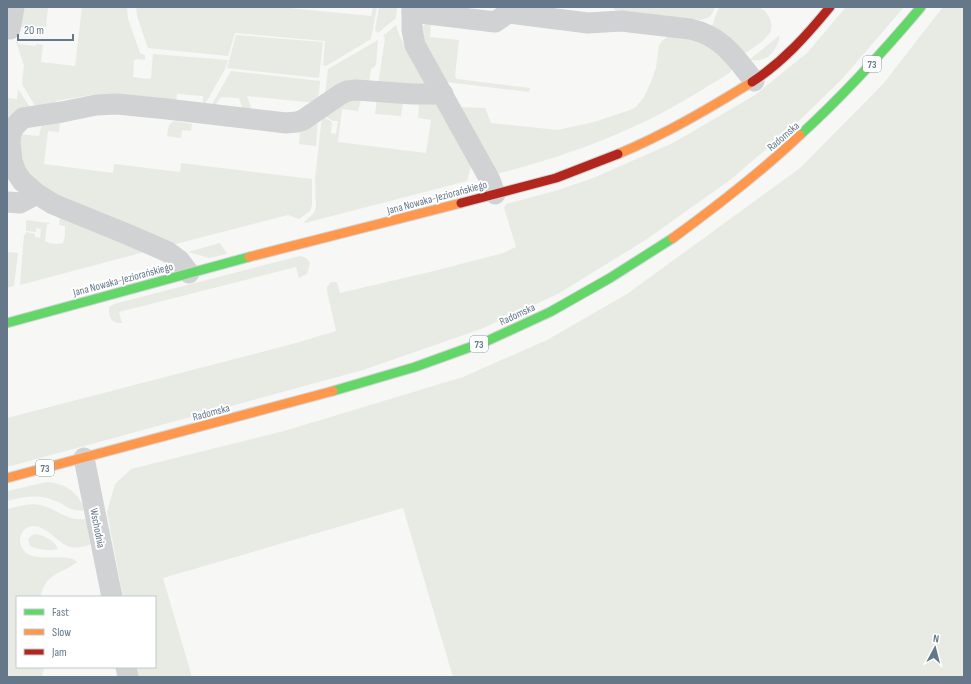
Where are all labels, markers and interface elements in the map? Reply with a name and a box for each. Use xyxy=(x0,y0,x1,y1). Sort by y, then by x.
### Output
scale bar xyxy=(18,16,73,42)
text: 20 m xyxy=(24,23,44,38)
road number: 73 xyxy=(863,56,881,72)
street label: Radomska xyxy=(765,119,802,154)
street label: Jana Nowaka-Jeziorańskiego xyxy=(385,178,489,217)
street label: Jana Nowaka-Jeziorańskiego xyxy=(71,260,175,299)
street label: Radomska xyxy=(497,301,537,328)
road number: 73 xyxy=(470,336,488,352)
street label: Radomska xyxy=(191,401,231,424)
road number: 73 xyxy=(36,460,54,476)
street label: Wschodnia xyxy=(87,507,108,549)
legend xyxy=(16,596,156,668)
text: Fast xyxy=(52,605,69,620)
text: Slow xyxy=(52,625,71,640)
north arrow xyxy=(915,628,955,668)
text: N xyxy=(932,632,940,645)
text: Jam xyxy=(51,645,67,660)

